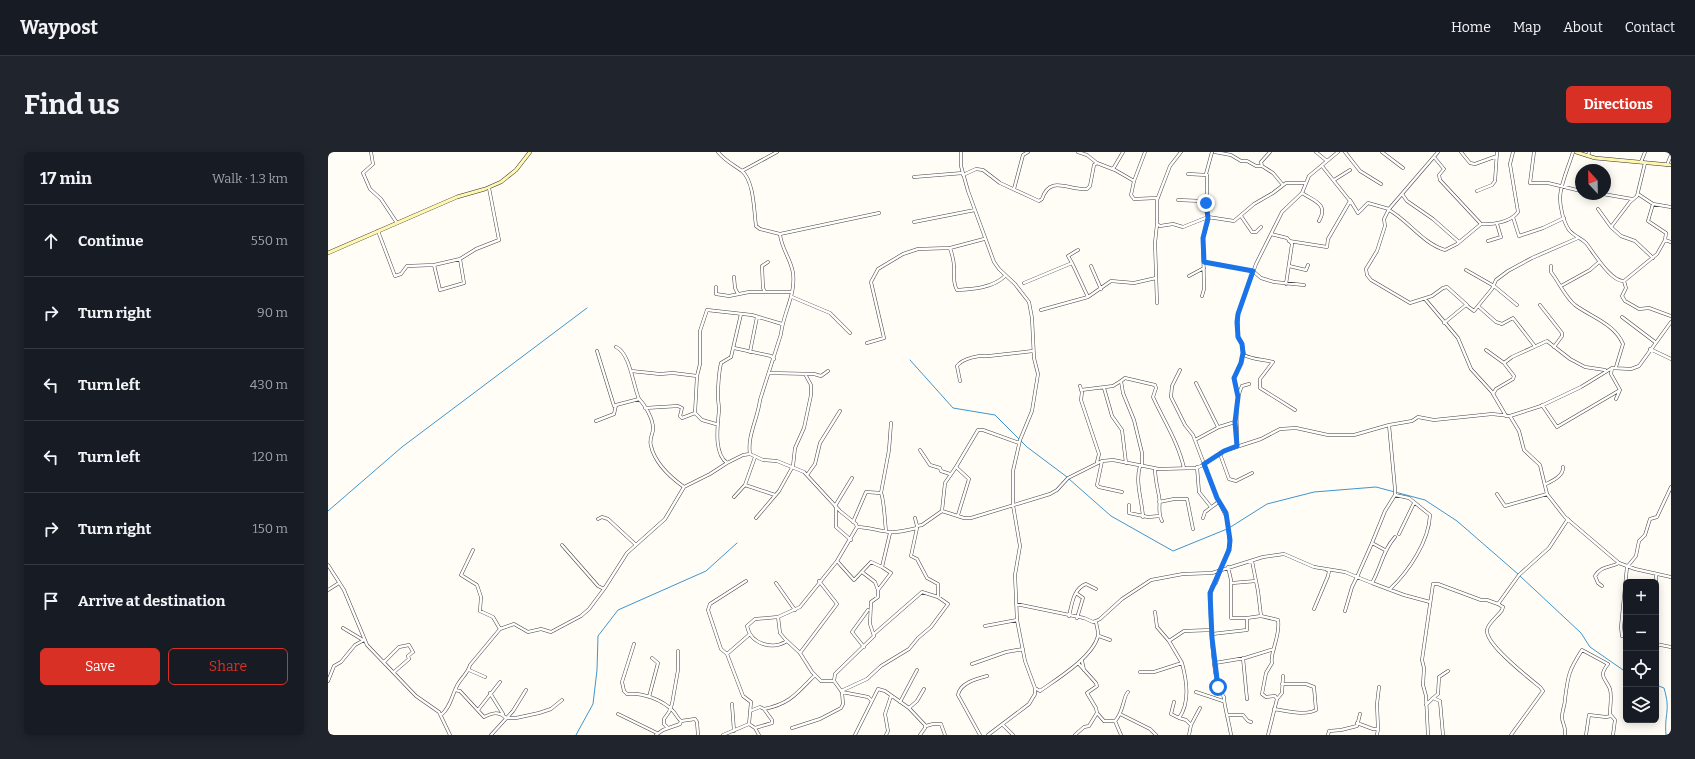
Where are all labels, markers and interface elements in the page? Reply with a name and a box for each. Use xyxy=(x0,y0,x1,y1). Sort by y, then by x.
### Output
text: Waypost xyxy=(20,16,98,39)
text: Home xyxy=(1451,19,1491,36)
text: Map xyxy=(1513,19,1541,36)
text: About xyxy=(1563,19,1603,36)
text: Contact xyxy=(1625,19,1675,36)
button: Directions xyxy=(1566,86,1671,123)
text: Find us xyxy=(24,88,120,121)
north arrow xyxy=(1575,164,1611,200)
text: 17 min xyxy=(40,168,92,189)
text: Walk · 1.3 km xyxy=(212,171,288,186)
route end xyxy=(1197,194,1215,212)
icon: ahead xyxy=(40,230,62,252)
text: Continue xyxy=(78,232,144,250)
text: 550 m xyxy=(251,233,288,248)
icon: right xyxy=(40,302,62,324)
text: Turn right xyxy=(78,304,151,322)
text: 90 m xyxy=(257,305,288,320)
icon: left xyxy=(40,374,62,396)
text: Turn left xyxy=(78,376,140,394)
text: 430 m xyxy=(250,377,288,392)
icon: left xyxy=(40,446,62,468)
text: Turn left xyxy=(78,448,140,466)
text: 120 m xyxy=(252,449,288,464)
icon: right xyxy=(40,518,62,540)
text: Turn right xyxy=(78,520,151,538)
text: 150 m xyxy=(252,521,288,536)
map controls xyxy=(1623,579,1659,723)
button: + xyxy=(1623,579,1659,615)
icon: arrive xyxy=(40,590,62,612)
text: Arrive at destination xyxy=(78,592,225,610)
button: − xyxy=(1623,615,1659,651)
button: Save xyxy=(40,648,160,685)
button: Share xyxy=(168,648,288,685)
button: locate xyxy=(1623,651,1659,687)
route start xyxy=(1209,678,1227,696)
button: layers xyxy=(1623,687,1659,723)

